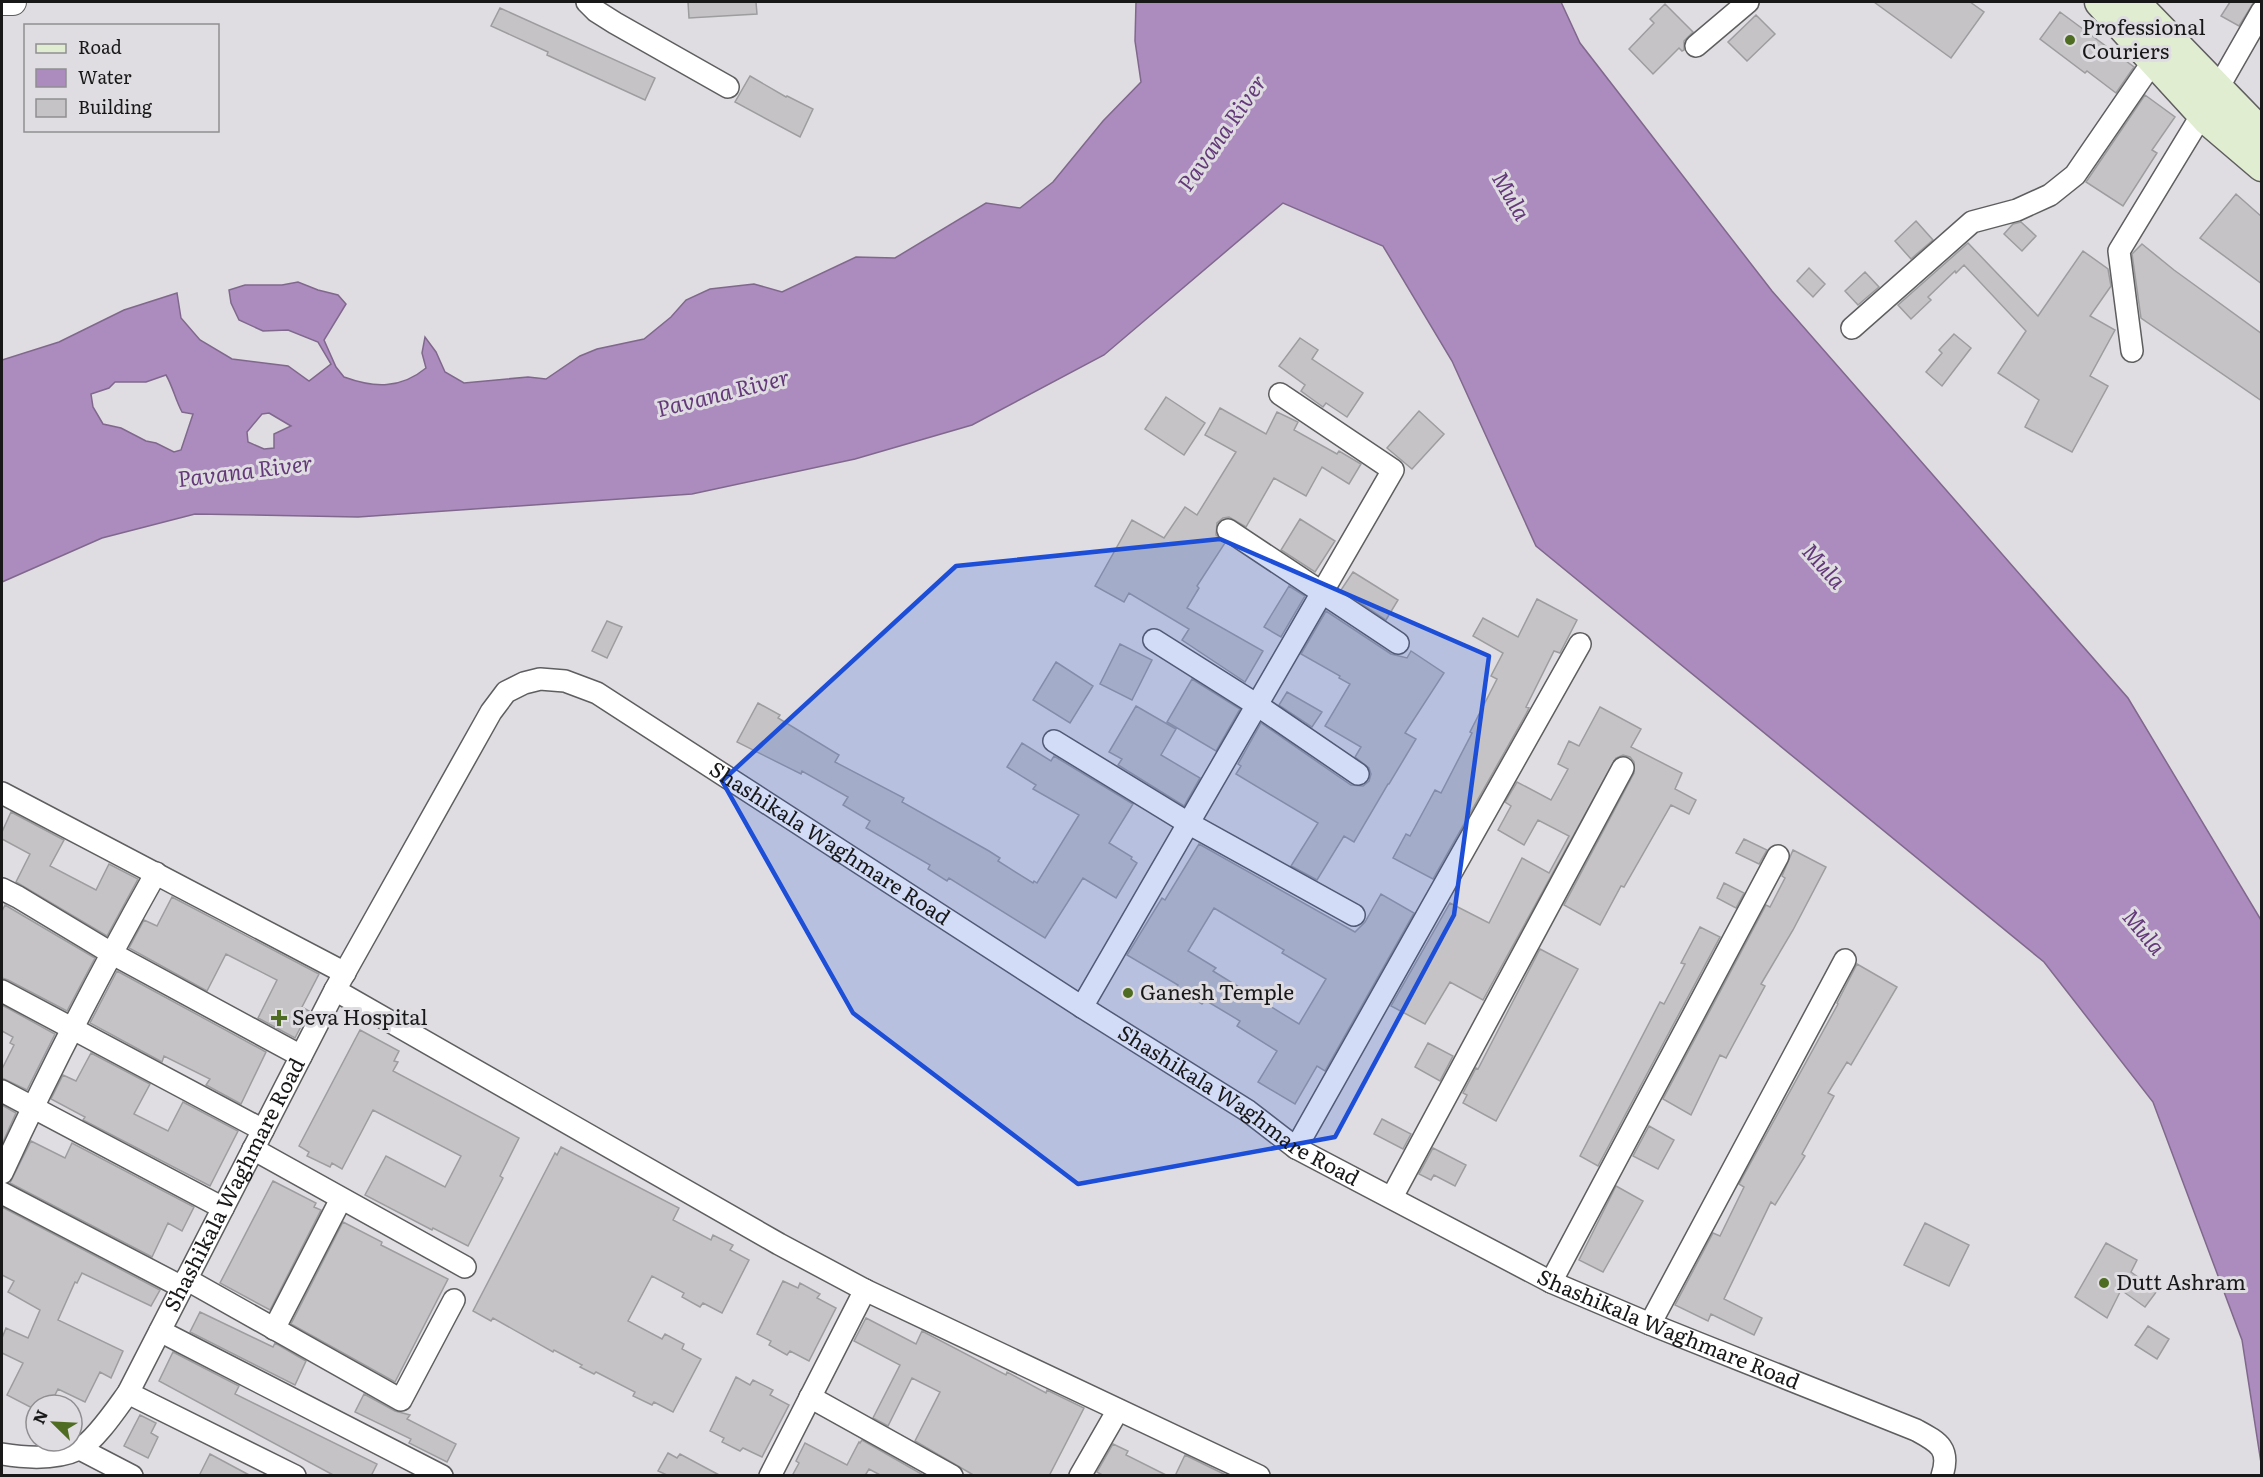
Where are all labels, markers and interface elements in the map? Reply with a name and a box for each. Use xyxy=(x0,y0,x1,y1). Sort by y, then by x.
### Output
place label: Professional Couriers xyxy=(2082,10,2206,65)
legend xyxy=(24,24,219,132)
text: Road xyxy=(78,33,122,60)
marker: Professional Couriers xyxy=(2063,33,2077,47)
text: Water xyxy=(78,63,132,90)
water label: Pavana River xyxy=(1168,67,1273,197)
text: Building xyxy=(78,93,153,120)
water label: Mula xyxy=(1485,165,1540,226)
water label: Pavana River xyxy=(653,359,793,424)
water label: Pavana River xyxy=(175,445,314,494)
water label: Mula xyxy=(1796,535,1855,595)
street label: Shashikala Waghmare Road xyxy=(705,752,958,931)
water label: Mula xyxy=(2116,901,2175,962)
place label: Ganesh Temple xyxy=(1140,975,1294,1006)
marker: Ganesh Temple xyxy=(1121,986,1135,1000)
place label: Seva Hospital xyxy=(292,1000,428,1031)
marker: Seva Hospital xyxy=(270,1009,288,1027)
street label: Shashikala Waghmare Road xyxy=(1113,1016,1366,1192)
street label: Shashikala Waghmare Road xyxy=(155,1052,311,1316)
street label: Shashikala Waghmare Road xyxy=(1533,1260,1805,1395)
place label: Dutt Ashram xyxy=(2116,1265,2246,1296)
marker: Dutt Ashram xyxy=(2097,1276,2111,1290)
north arrow xyxy=(24,1393,84,1453)
text: N xyxy=(26,1405,53,1428)

